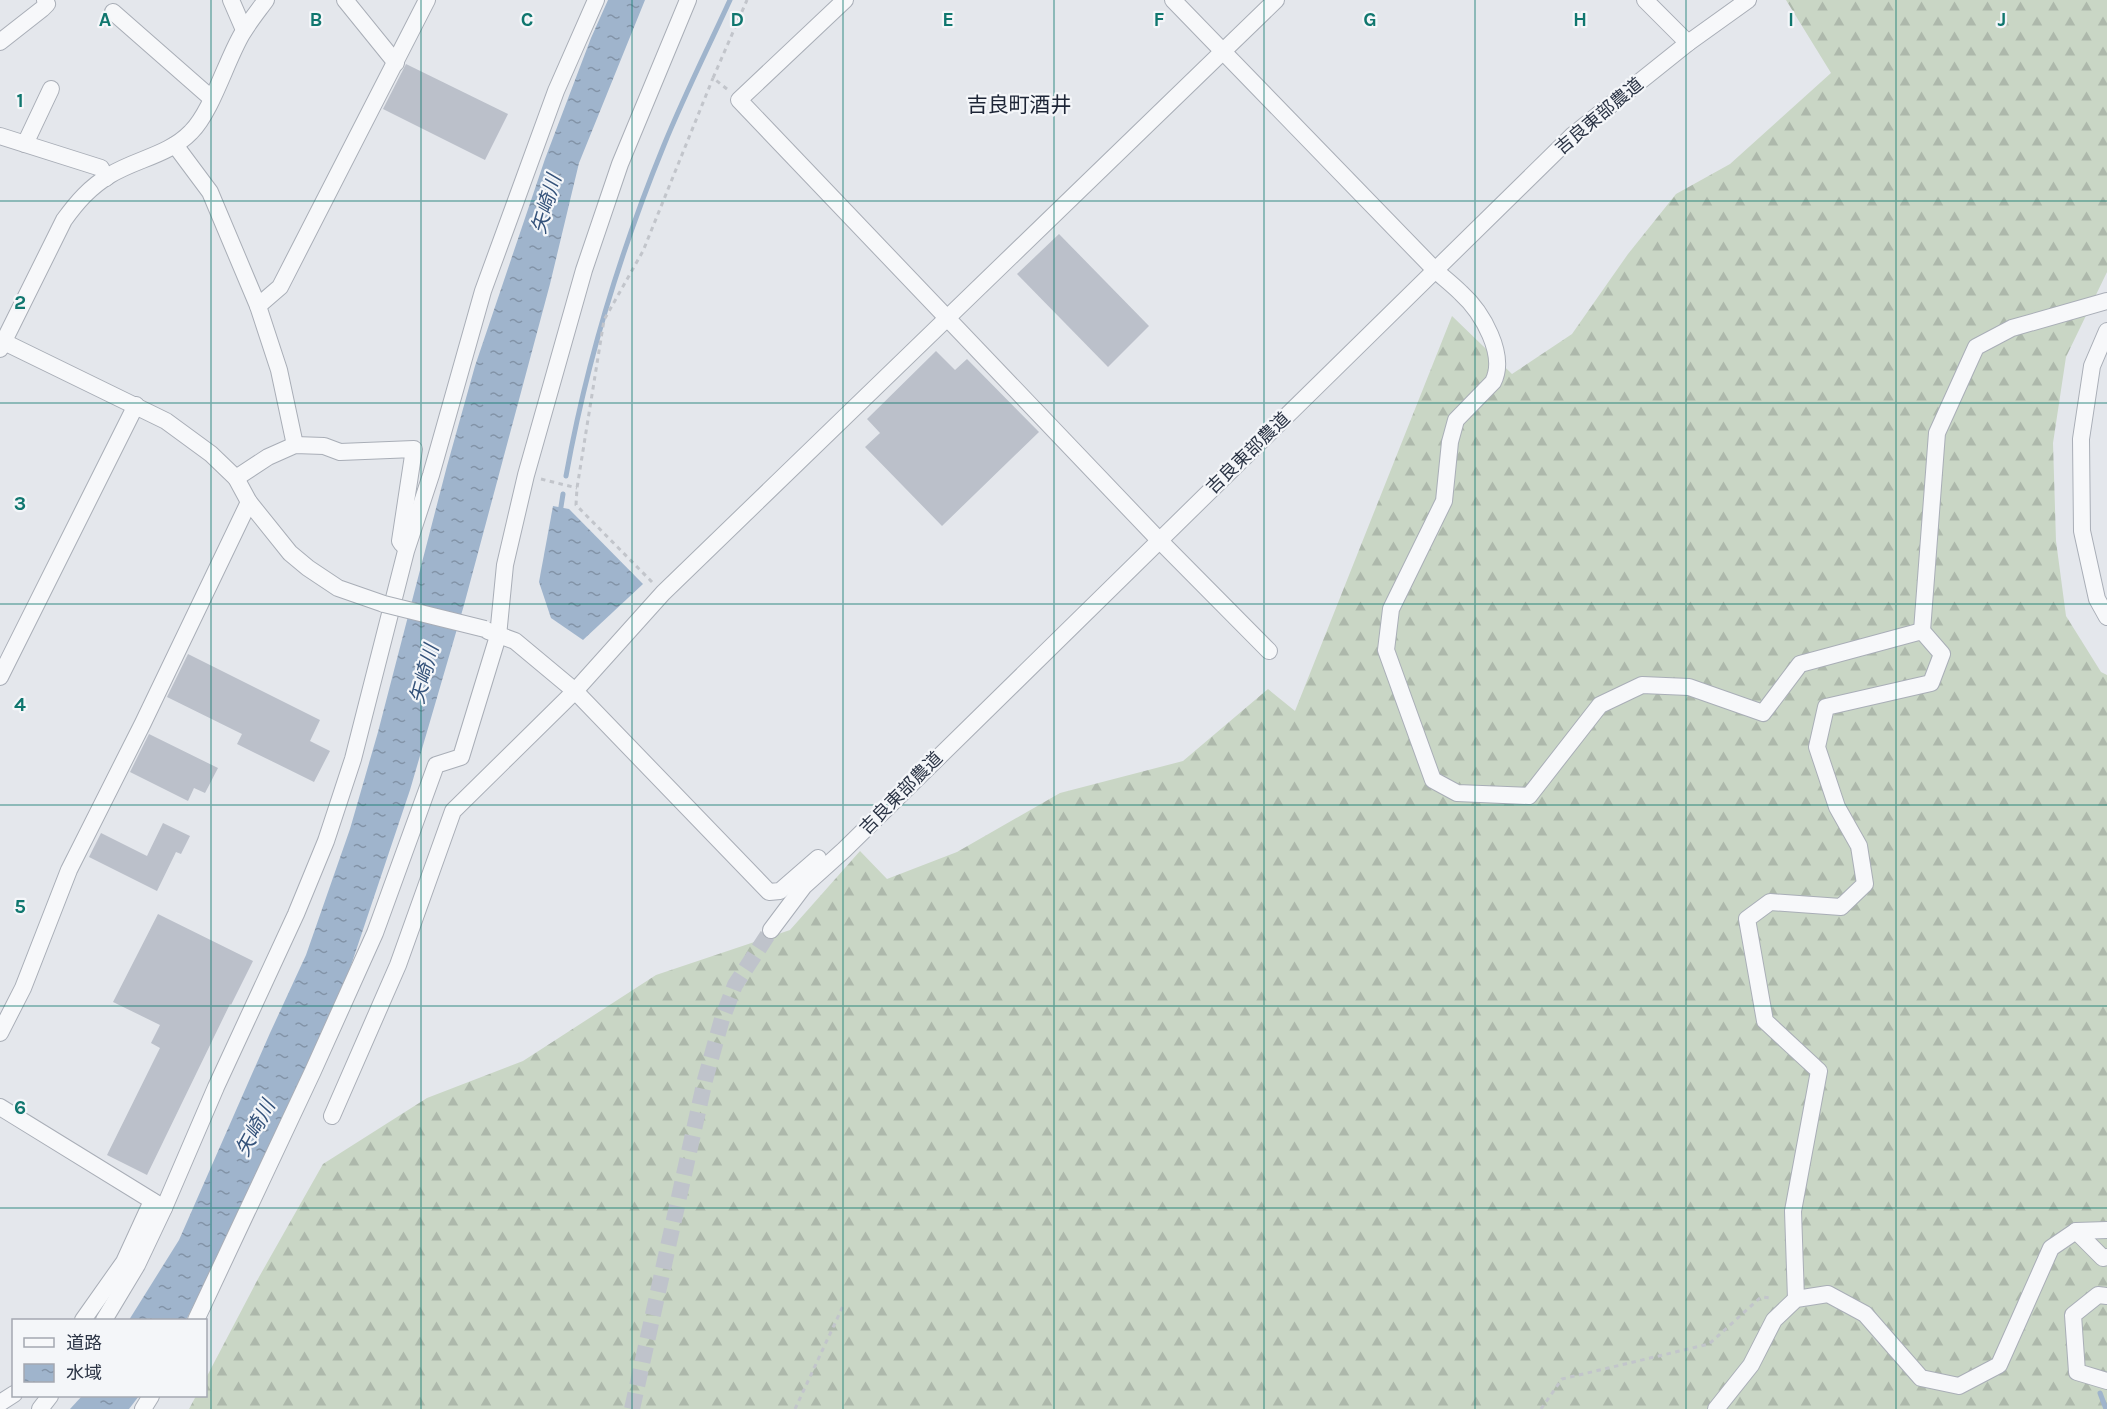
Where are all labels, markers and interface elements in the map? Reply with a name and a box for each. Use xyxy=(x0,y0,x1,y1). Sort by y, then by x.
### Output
text: A xyxy=(99,8,112,31)
text: B xyxy=(310,8,322,31)
text: C xyxy=(521,8,533,31)
text: D xyxy=(730,8,744,31)
text: E xyxy=(942,8,954,31)
text: F xyxy=(1154,8,1165,31)
text: G xyxy=(1363,8,1377,31)
text: H xyxy=(1573,8,1587,31)
text: I xyxy=(1788,8,1794,31)
text: J xyxy=(1998,8,2006,31)
street label: 吉良東部農道 xyxy=(1551,73,1647,159)
text: 1 xyxy=(16,89,24,112)
district label: 吉良町酒井 xyxy=(967,93,1072,117)
water label: 矢崎川 xyxy=(527,170,566,236)
text: 2 xyxy=(14,291,26,314)
street label: 吉良東部農道 xyxy=(1202,408,1294,498)
text: 3 xyxy=(14,492,26,515)
water label: 矢崎川 xyxy=(406,640,444,706)
text: 4 xyxy=(14,693,26,716)
street label: 吉良東部農道 xyxy=(855,747,947,839)
text: 5 xyxy=(14,895,26,918)
water label: 矢崎川 xyxy=(231,1095,281,1160)
text: 6 xyxy=(14,1096,26,1119)
legend xyxy=(12,1319,207,1397)
text: 道路 xyxy=(66,1332,102,1354)
text: 水域 xyxy=(66,1362,102,1384)

